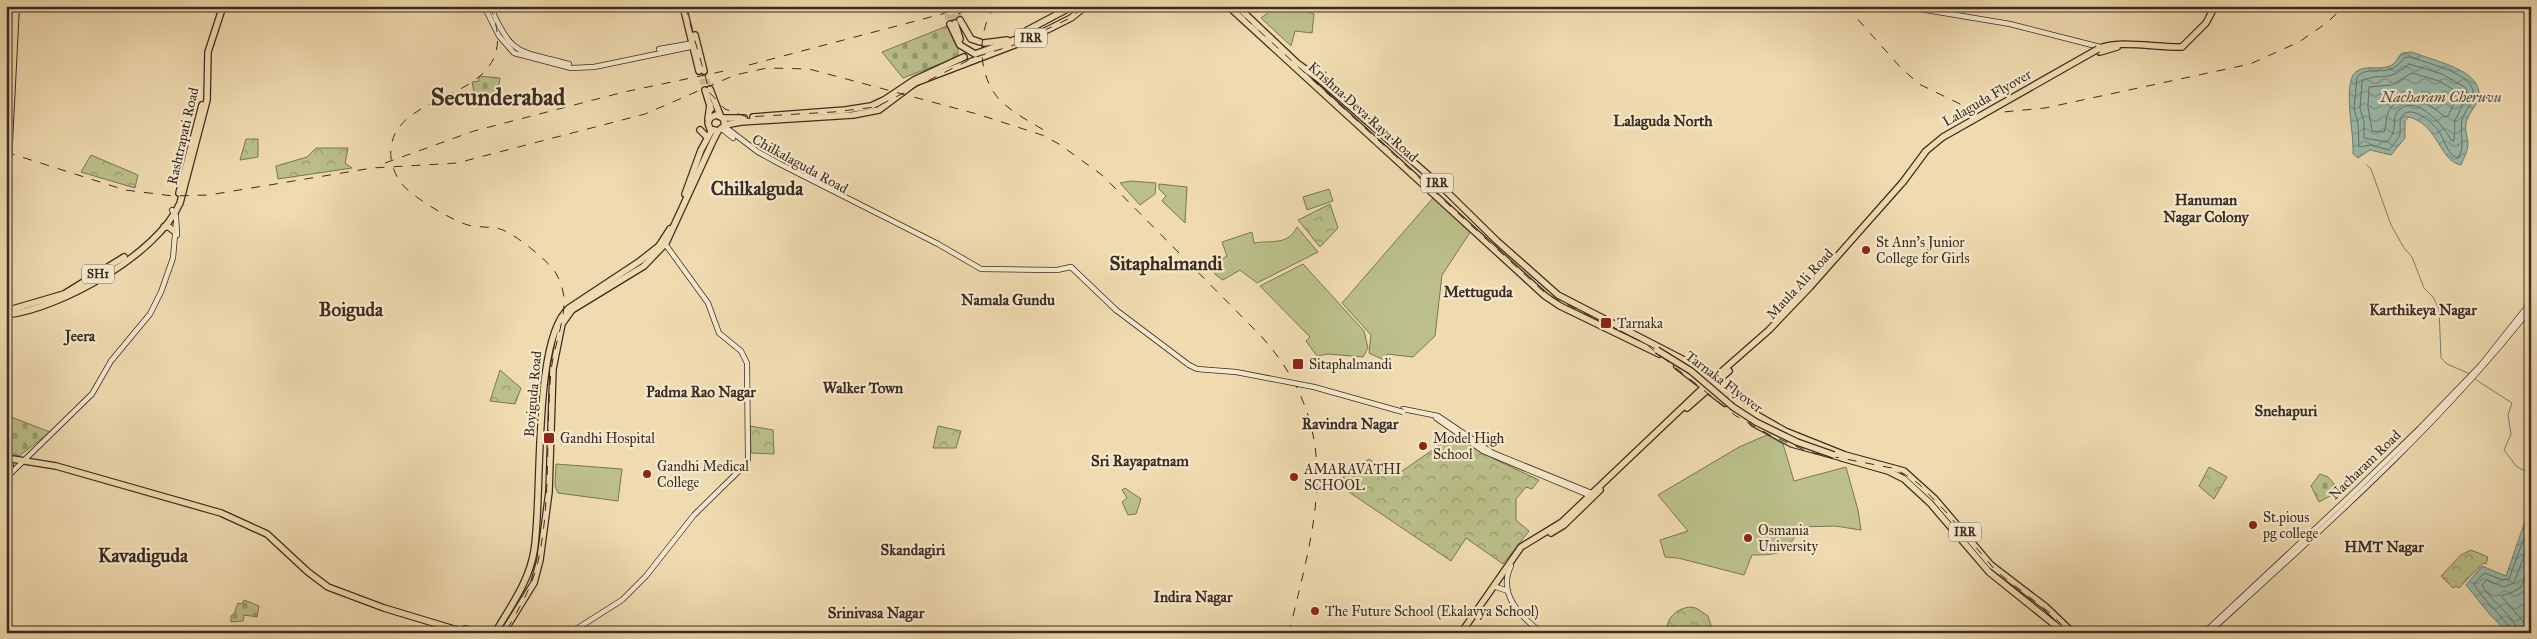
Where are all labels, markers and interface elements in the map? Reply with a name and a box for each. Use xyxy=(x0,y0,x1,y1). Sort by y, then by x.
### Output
road number: IRR xyxy=(1015,28,1047,48)
street label: Krishna Deva Raya Road xyxy=(1305,58,1421,166)
street label: Lalaguda Flyover xyxy=(1939,65,2035,130)
district label: Secunderabad xyxy=(431,82,566,112)
street label: Rashtrapati Road xyxy=(164,86,202,186)
water label: Nacharam Cheruvu xyxy=(2379,88,2502,106)
district label: Lalaguda North xyxy=(1613,112,1713,131)
street label: Chilkalaguda Road xyxy=(749,131,851,197)
road number: IRR xyxy=(1421,174,1453,192)
district label: Chilkalguda xyxy=(711,177,804,201)
district label: Hanuman Nagar Colony xyxy=(2163,191,2250,227)
place label: St Ann's Junior College for Girls xyxy=(1876,234,1970,267)
marker: St Ann's Junior College for Girls xyxy=(1860,244,1872,256)
street label: Maula Ali Road xyxy=(1763,245,1837,323)
district label: Sitaphalmandi xyxy=(1110,252,1223,276)
road number: SH1 xyxy=(82,264,114,284)
district label: Mettuguda xyxy=(1443,283,1513,302)
district label: Namala Gundu xyxy=(961,291,1055,309)
district label: Boiguda xyxy=(319,298,384,322)
district label: Karthikeya Nagar xyxy=(2369,301,2477,320)
place label: Tarnaka xyxy=(1617,315,1663,332)
marker: Tarnaka xyxy=(1599,316,1613,330)
district label: Jeera xyxy=(63,327,96,346)
street label: Tarnaka Flyover xyxy=(1682,347,1767,417)
street label: Boyiguda Road xyxy=(521,350,545,438)
place label: Sitaphalmandi xyxy=(1309,356,1392,373)
marker: Sitaphalmandi xyxy=(1291,357,1305,371)
district label: Walker Town xyxy=(823,379,904,397)
district label: Padma Rao Nagar xyxy=(646,383,756,402)
district label: Snehapuri xyxy=(2255,402,2318,421)
district label: Ravindra Nagar xyxy=(1302,415,1399,434)
street label: Nacharam Road xyxy=(2326,427,2404,503)
place label: Gandhi Hospital xyxy=(560,430,655,447)
place label: Model High School xyxy=(1433,430,1505,463)
marker: Gandhi Hospital xyxy=(542,431,556,445)
marker: Model High School xyxy=(1417,440,1429,452)
district label: Sri Rayapatnam xyxy=(1091,452,1189,471)
place label: Gandhi Medical College xyxy=(657,458,749,491)
place label: AMARAVATHI SCHOOL xyxy=(1303,461,1401,494)
marker: Gandhi Medical College xyxy=(641,468,653,480)
marker: AMARAVATHI SCHOOL xyxy=(1288,471,1300,483)
place label: St.pious pg college xyxy=(2262,509,2318,542)
marker: St.pious pg college xyxy=(2247,519,2259,531)
place label: Osmania University xyxy=(1758,522,1818,555)
road number: IRR xyxy=(1949,522,1981,542)
marker: Osmania University xyxy=(1742,532,1754,544)
district label: HMT Nagar xyxy=(2344,538,2424,557)
district label: Skandagiri xyxy=(881,541,946,560)
district label: Kavadiguda xyxy=(98,544,189,568)
district label: Indira Nagar xyxy=(1153,588,1233,607)
place label: The Future School (Ekalavya School) xyxy=(1325,603,1539,621)
district label: Srinivasa Nagar xyxy=(828,604,925,623)
marker: The Future School (Ekalavya School) xyxy=(1309,605,1321,617)

